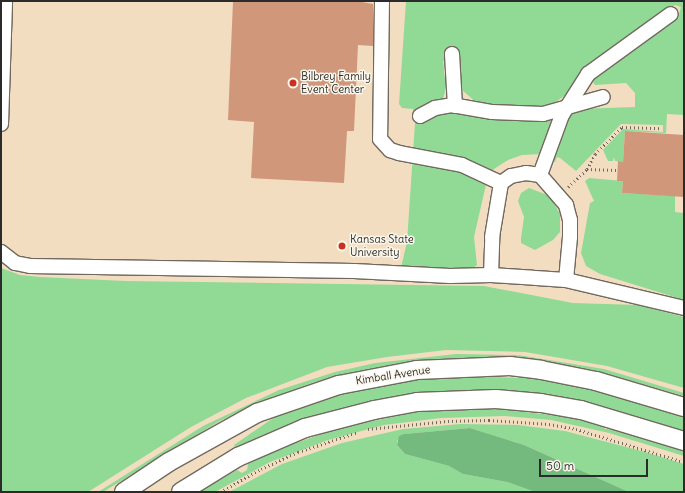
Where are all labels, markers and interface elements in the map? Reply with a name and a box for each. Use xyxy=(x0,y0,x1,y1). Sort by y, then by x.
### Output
place label: Bilbrey Family Event Center xyxy=(301,70,371,96)
marker: Bilbrey Family Event Center xyxy=(288,78,298,88)
place label: Kansas State University xyxy=(350,233,414,259)
marker: Kansas State University xyxy=(337,241,347,251)
street label: Kimball Avenue xyxy=(355,363,431,387)
scale bar xyxy=(541,451,650,477)
text: 50 m xyxy=(546,458,574,473)

